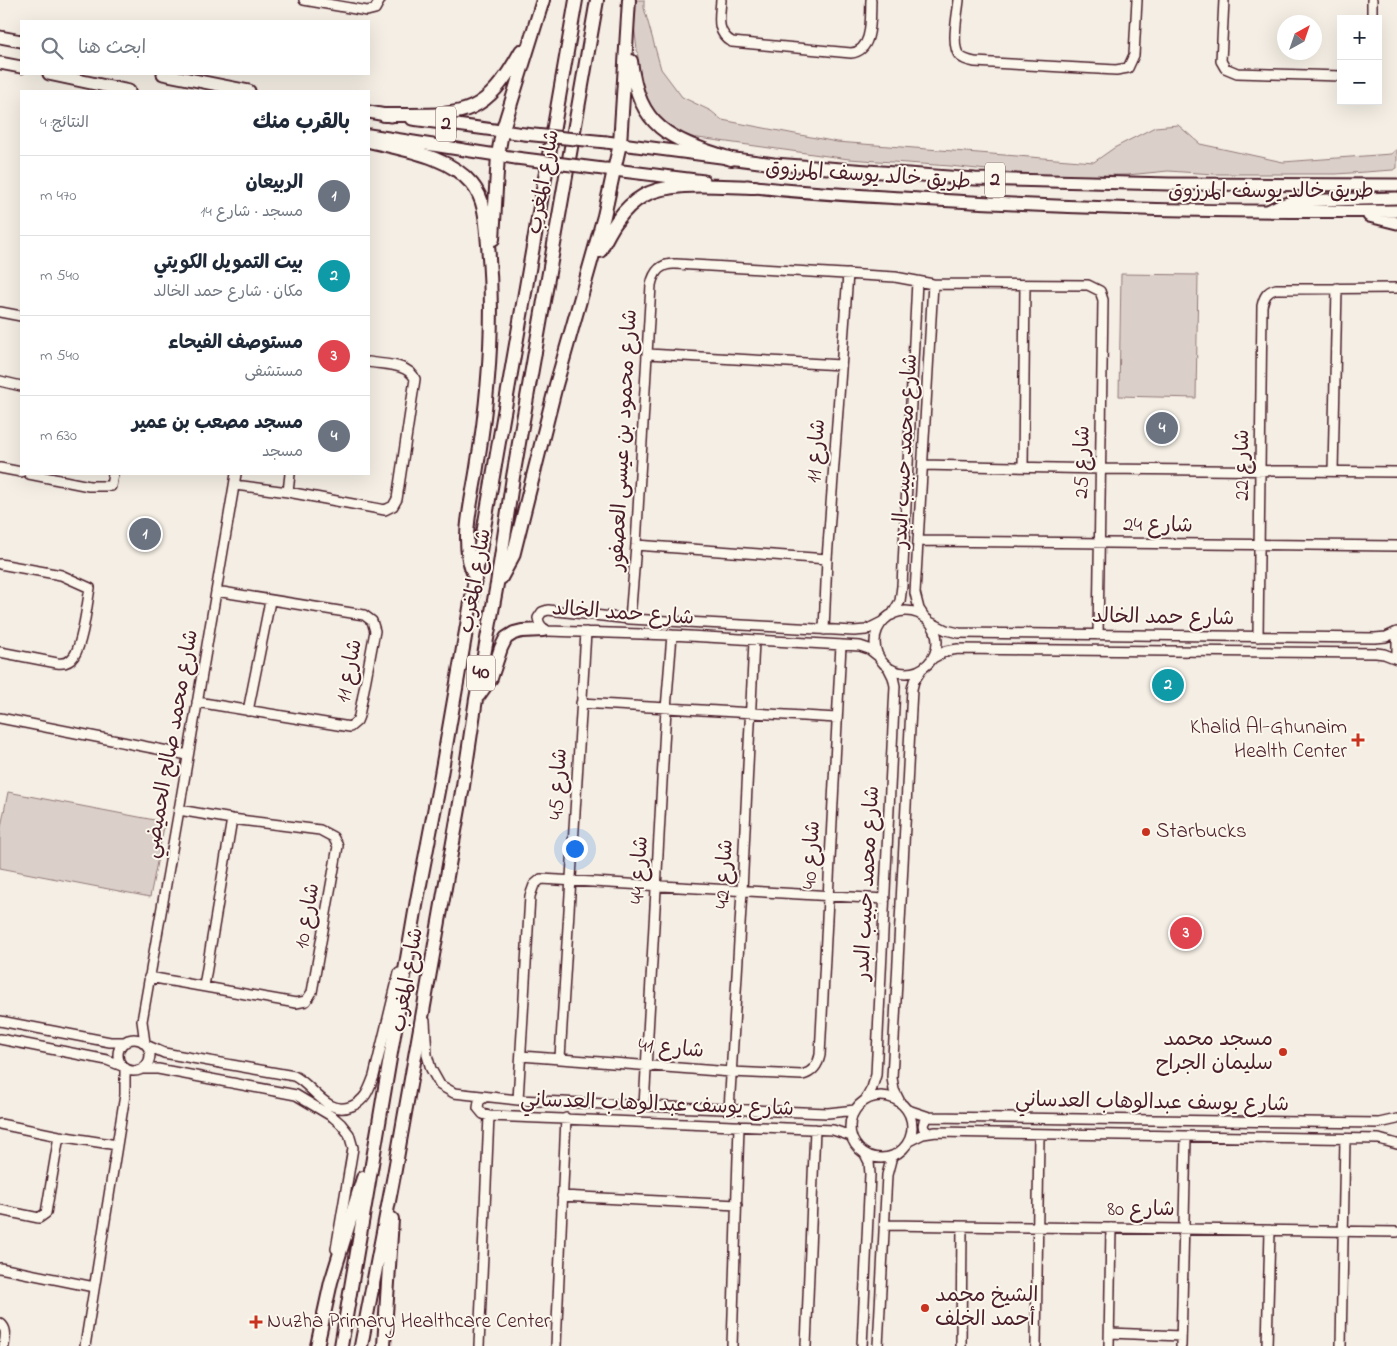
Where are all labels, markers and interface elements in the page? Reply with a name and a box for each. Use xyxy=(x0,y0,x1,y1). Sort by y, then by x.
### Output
north arrow xyxy=(1277,15,1322,60)
map controls xyxy=(1337,15,1382,105)
button: + xyxy=(1337,15,1382,60)
search box xyxy=(20,20,370,75)
icon: search xyxy=(38,34,66,62)
text: ابحث هنا xyxy=(78,35,146,62)
button: − xyxy=(1337,60,1382,105)
road number: 2 xyxy=(436,106,456,142)
text: بالقرب منك xyxy=(253,108,350,138)
text: النتائج: 4 xyxy=(40,111,89,135)
street label: شارع المغرب xyxy=(520,127,568,237)
street label: طريق خالد يوسف المرزوق xyxy=(764,154,972,198)
road number: 2 xyxy=(985,162,1005,198)
text: الربيعان xyxy=(245,170,303,197)
street label: طريق خالد يوسف المرزوق xyxy=(1168,177,1374,207)
text: 470 m xyxy=(40,184,77,208)
text: 1 xyxy=(331,184,337,208)
text: مسجد · شارع 14 xyxy=(200,200,303,224)
text: بيت التمويل الكويتي xyxy=(154,250,303,277)
text: 540 m xyxy=(40,264,79,288)
text: 2 xyxy=(330,264,338,288)
text: مكان · شارع حمد الخالد xyxy=(153,280,303,304)
street label: شارع محمود بن عيسى العصفور xyxy=(602,308,646,574)
text: مستوصف الفيحاء xyxy=(168,330,303,357)
text: 540 m xyxy=(40,344,79,368)
text: 3 xyxy=(331,344,337,368)
street label: شارع محمد حبيب البدر xyxy=(886,353,926,551)
text: مستشفى xyxy=(244,360,303,384)
pin: 4 xyxy=(1146,409,1178,447)
text: مسجد مصعب بن عمير xyxy=(132,410,303,437)
street label: شارع 11 xyxy=(800,418,834,484)
text: 630 m xyxy=(40,424,77,448)
text: 4 xyxy=(331,424,337,448)
street label: شارع 25 xyxy=(1067,425,1099,499)
street label: شارع 22 xyxy=(1228,429,1258,501)
text: مسجد xyxy=(262,440,303,464)
street label: شارع 24 xyxy=(1123,510,1193,542)
pin: 1 xyxy=(129,515,161,553)
street label: شارع المغرب xyxy=(452,526,500,636)
street label: شارع حمد الخالد xyxy=(551,594,695,634)
street label: شارع حمد الخالد xyxy=(1091,602,1235,634)
street label: شارع محمد صالح الحميضي xyxy=(137,627,209,861)
street label: شارع 11 xyxy=(329,637,371,705)
road number: 40 xyxy=(467,656,495,690)
pin: 2 xyxy=(1152,666,1184,704)
place label: Khalid Al-Ghunaim Health Center xyxy=(1190,713,1347,767)
marker: Khalid Al-Ghunaim Health Center xyxy=(1351,733,1365,747)
street label: شارع 45 xyxy=(542,748,576,820)
street label: شارع محمد حبيب البدر xyxy=(848,785,888,983)
place label: Starbucks xyxy=(1156,817,1247,847)
street label: شارع 40 xyxy=(795,820,829,890)
marker: Starbucks xyxy=(1140,826,1152,838)
street label: شارع 44 xyxy=(623,835,657,905)
your location xyxy=(562,836,588,862)
street label: شارع 42 xyxy=(708,838,742,910)
street label: شارع 10 xyxy=(287,881,329,951)
pin: 3 xyxy=(1170,914,1202,952)
street label: شارع المغرب xyxy=(384,925,432,1035)
place label: مسجد محمد سليمان الجراح xyxy=(1156,1025,1273,1079)
street label: شارع 41 xyxy=(637,1031,705,1067)
marker: مسجد محمد سليمان الجراح xyxy=(1277,1046,1289,1058)
street label: شارع يوسف عبدالوهاب العدساني xyxy=(519,1085,794,1127)
street label: شارع يوسف عبدالوهاب العدساني xyxy=(1015,1086,1289,1122)
street label: شارع 80 xyxy=(1107,1195,1175,1225)
place label: الشيخ محمد أحمد الخلف xyxy=(935,1281,1039,1335)
marker: الشيخ محمد أحمد الخلف xyxy=(919,1302,931,1314)
place label: Nuzha Primary Healthcare Center xyxy=(267,1307,551,1339)
marker: Nuzha Primary Healthcare Center xyxy=(249,1315,263,1329)

